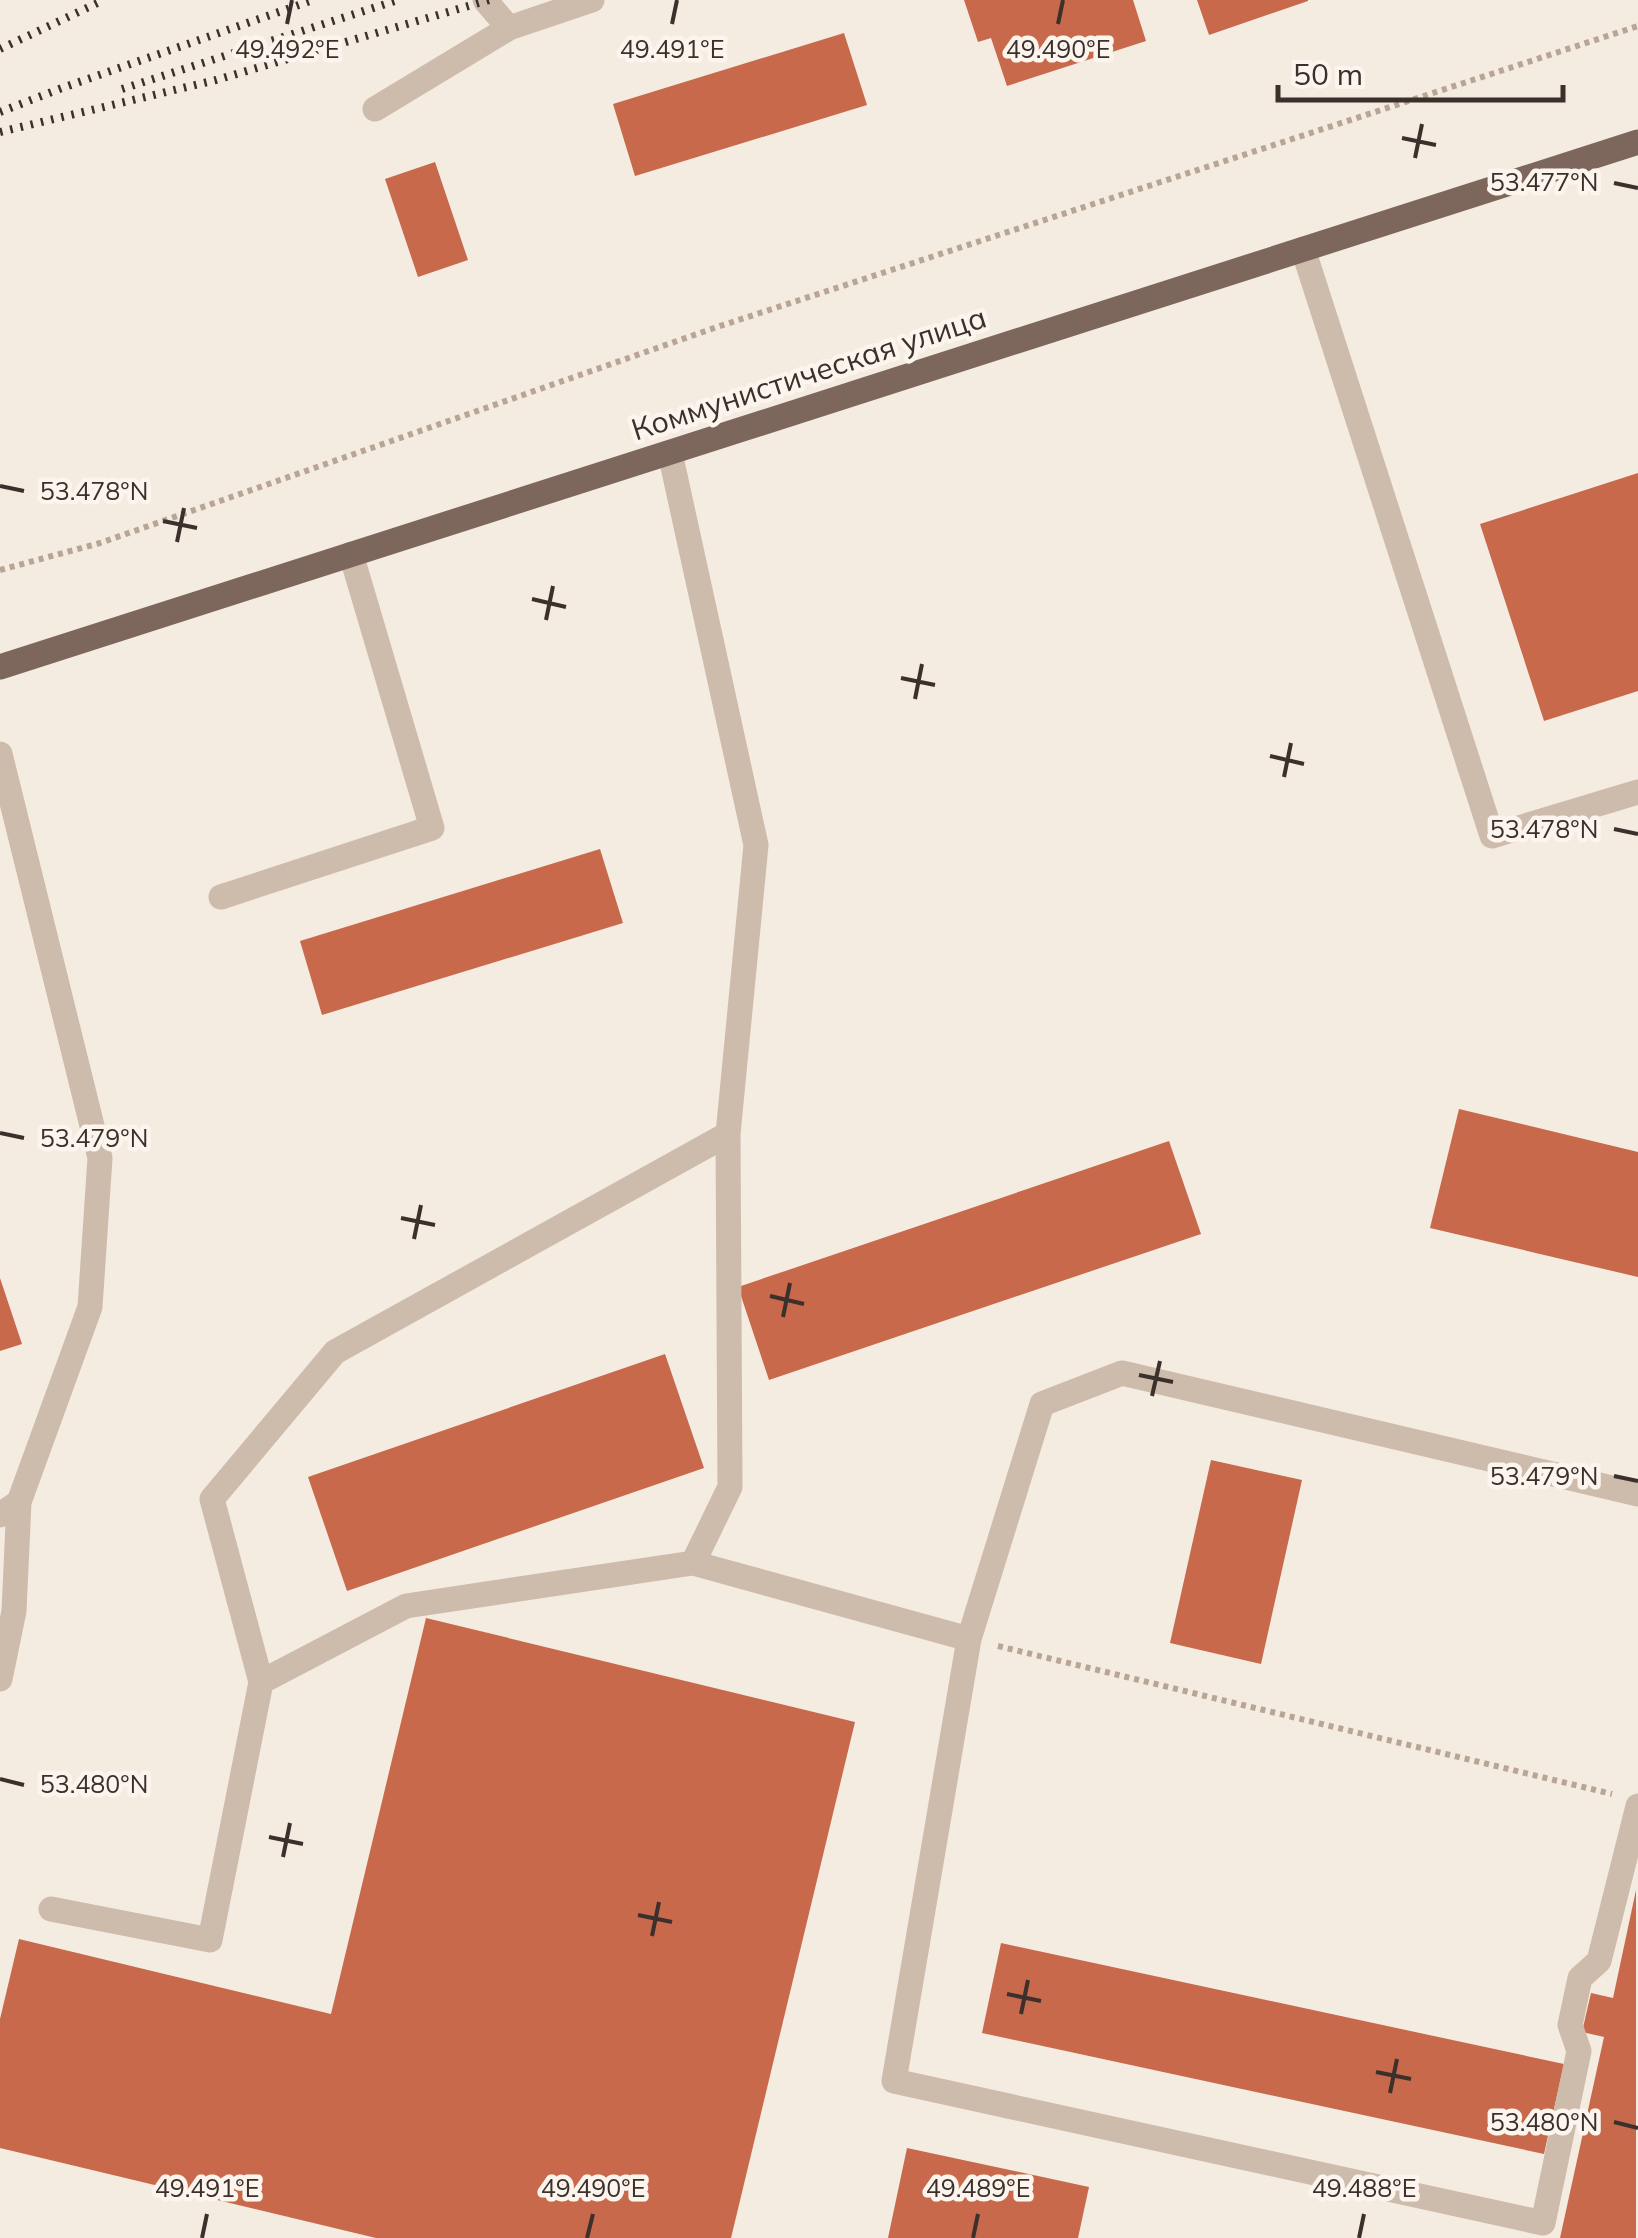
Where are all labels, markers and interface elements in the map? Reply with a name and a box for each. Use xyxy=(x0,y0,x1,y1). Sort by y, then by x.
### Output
text: 49.492°E xyxy=(235,33,339,64)
text: 49.491°E xyxy=(620,33,724,64)
text: 49.490°E xyxy=(1006,33,1110,64)
scale bar xyxy=(1278,40,1563,102)
text: 50 m xyxy=(1293,55,1363,93)
text: 53.477°N xyxy=(1490,166,1598,197)
street label: Коммунистическая улица xyxy=(626,298,991,448)
text: 53.478°N xyxy=(40,475,148,506)
text: 53.478°N xyxy=(1490,813,1598,844)
text: 53.479°N xyxy=(40,1122,148,1153)
text: 53.479°N xyxy=(1490,1460,1598,1491)
text: 53.480°N xyxy=(40,1768,148,1799)
text: 53.480°N xyxy=(1490,2106,1598,2137)
text: 49.491°E xyxy=(155,2172,259,2203)
text: 49.490°E xyxy=(541,2172,645,2203)
text: 49.489°E xyxy=(926,2172,1030,2203)
text: 49.488°E xyxy=(1312,2172,1416,2203)

